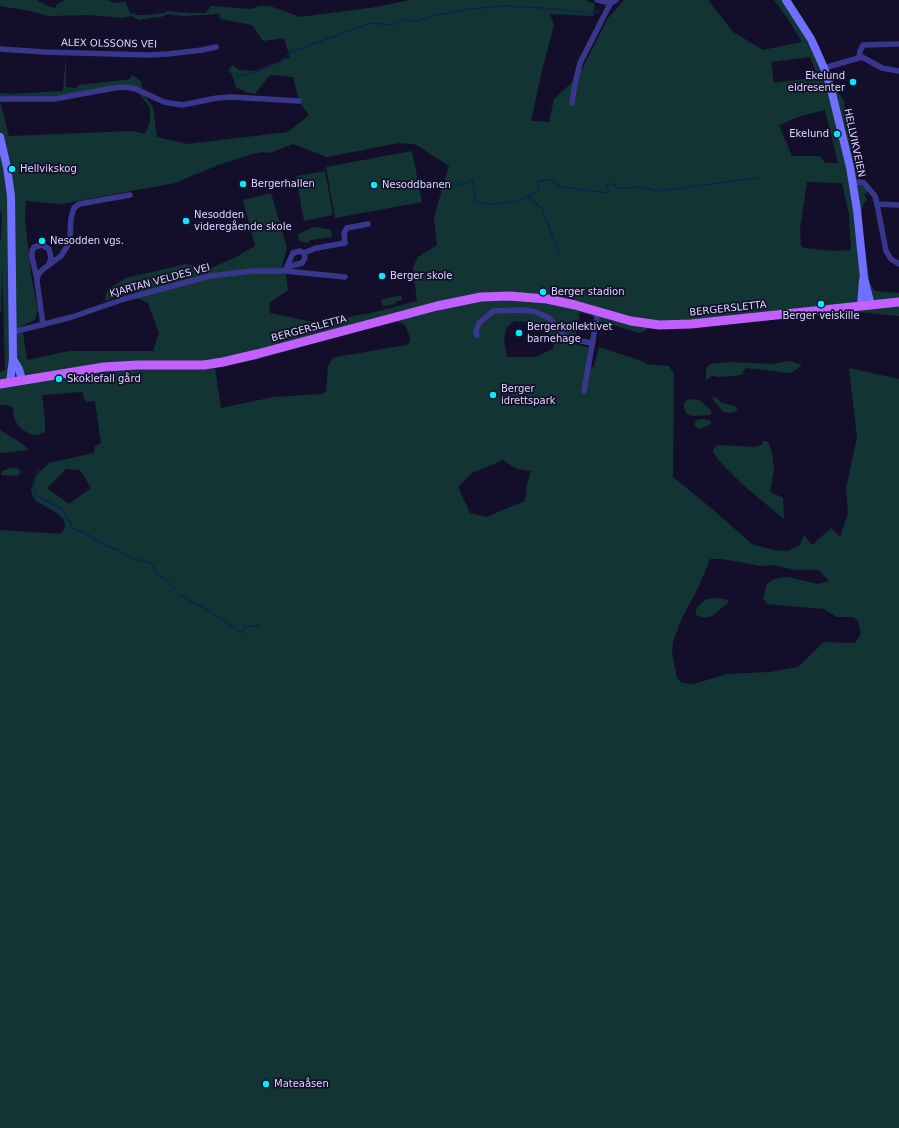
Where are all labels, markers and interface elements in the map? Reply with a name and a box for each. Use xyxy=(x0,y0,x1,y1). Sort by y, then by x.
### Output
street label: ALEX OLSSONS VEI xyxy=(61,37,157,51)
place label: Ekelund eldresenter xyxy=(788,70,845,94)
marker: Ekelund eldresenter xyxy=(848,77,858,87)
street label: HELLVIKVEIEN xyxy=(841,107,867,179)
place label: Ekelund xyxy=(789,128,829,140)
marker: Ekelund xyxy=(832,129,842,139)
place label: Hellvikskog xyxy=(20,163,77,175)
marker: Hellvikskog xyxy=(7,164,17,174)
place label: Bergerhallen xyxy=(251,178,315,190)
marker: Bergerhallen xyxy=(238,179,248,189)
place label: Nesoddbanen xyxy=(382,179,451,191)
marker: Nesoddbanen xyxy=(369,180,379,190)
place label: Nesodden videregående skole xyxy=(194,209,292,232)
marker: Nesodden videregående skole xyxy=(181,216,191,226)
place label: Nesodden vgs. xyxy=(50,235,124,247)
marker: Nesodden vgs. xyxy=(37,236,47,246)
street label: KJARTAN VELDES VEI xyxy=(108,262,212,300)
place label: Berger skole xyxy=(390,270,452,282)
marker: Berger skole xyxy=(377,271,387,281)
place label: Berger stadion xyxy=(551,286,625,298)
marker: Berger stadion xyxy=(538,287,548,297)
street label: BERGERSLETTA xyxy=(689,299,767,319)
marker: Berger veiskille xyxy=(816,299,826,309)
place label: Berger veiskille xyxy=(782,310,860,322)
street label: BERGERSLETTA xyxy=(270,313,348,345)
place label: Bergerkollektivet barnehage xyxy=(527,321,612,344)
marker: Bergerkollektivet barnehage xyxy=(514,328,524,338)
place label: Skoklefall gård xyxy=(67,373,141,385)
marker: Skoklefall gård xyxy=(54,374,64,384)
place label: Berger idrettspark xyxy=(501,383,556,406)
marker: Berger idrettspark xyxy=(488,390,498,400)
place label: Mateaåsen xyxy=(274,1078,329,1090)
marker: Mateaåsen xyxy=(261,1079,271,1089)

